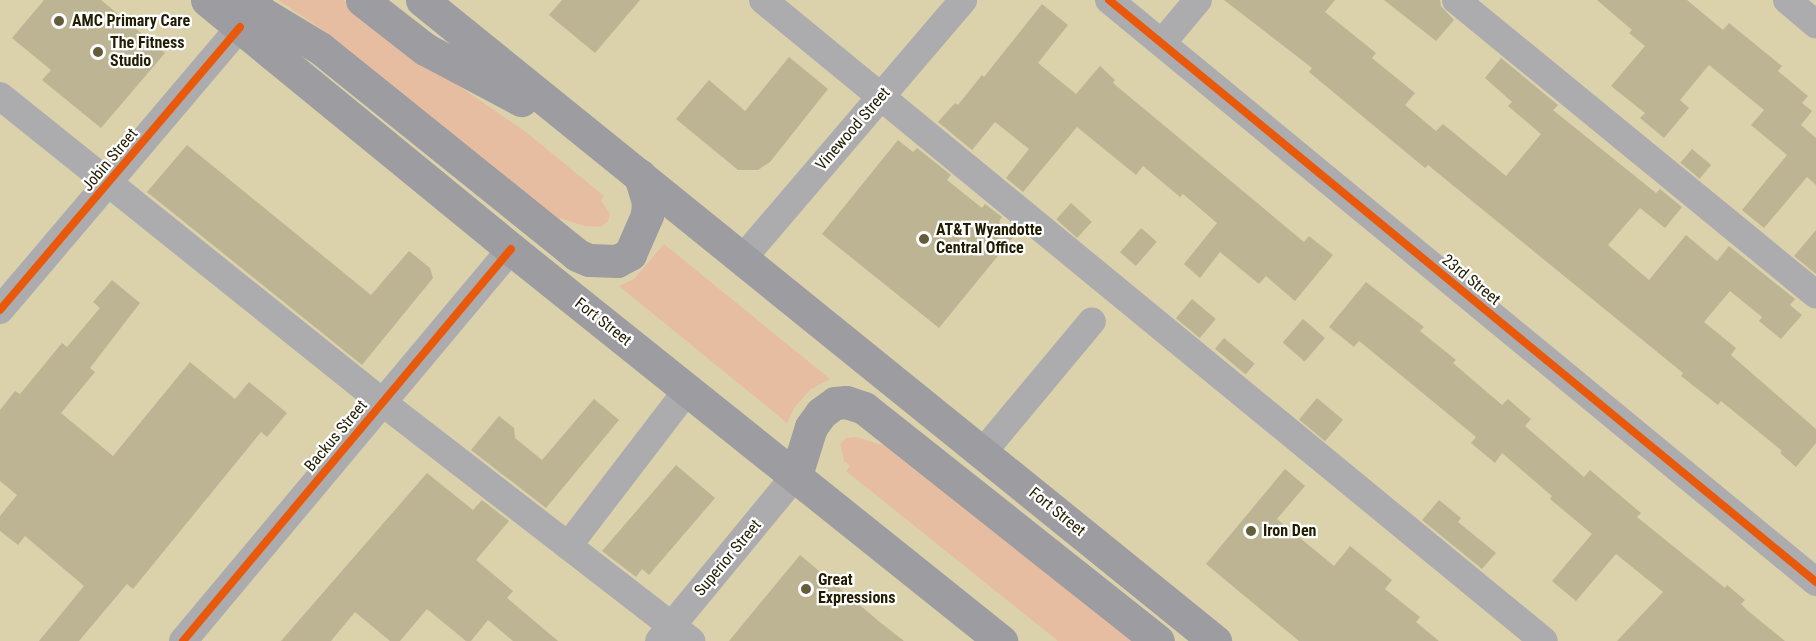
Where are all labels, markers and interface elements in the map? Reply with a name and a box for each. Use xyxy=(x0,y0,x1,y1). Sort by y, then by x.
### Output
place label: AMC Primary Care xyxy=(72,11,190,31)
marker: AMC Primary Care xyxy=(50,12,68,30)
place label: The Fitness Studio xyxy=(110,33,185,71)
marker: The Fitness Studio xyxy=(91,45,105,59)
street label: Vinewood Street xyxy=(812,84,894,174)
street label: Jobin Street xyxy=(78,125,142,195)
place label: AT&T Wyandotte Central Office xyxy=(936,220,1043,258)
marker: AT&T Wyandotte Central Office xyxy=(917,232,931,246)
street label: 23rd Street xyxy=(1438,251,1504,309)
street label: Fort Street xyxy=(571,294,635,350)
street label: Backus Street xyxy=(301,396,371,476)
street label: Fort Street xyxy=(1025,484,1089,540)
street label: Superior Street xyxy=(690,516,766,600)
place label: Iron Den xyxy=(1263,521,1316,541)
marker: Iron Den xyxy=(1244,524,1258,538)
place label: Great Expressions xyxy=(818,570,895,608)
marker: Great Expressions xyxy=(799,582,813,596)

